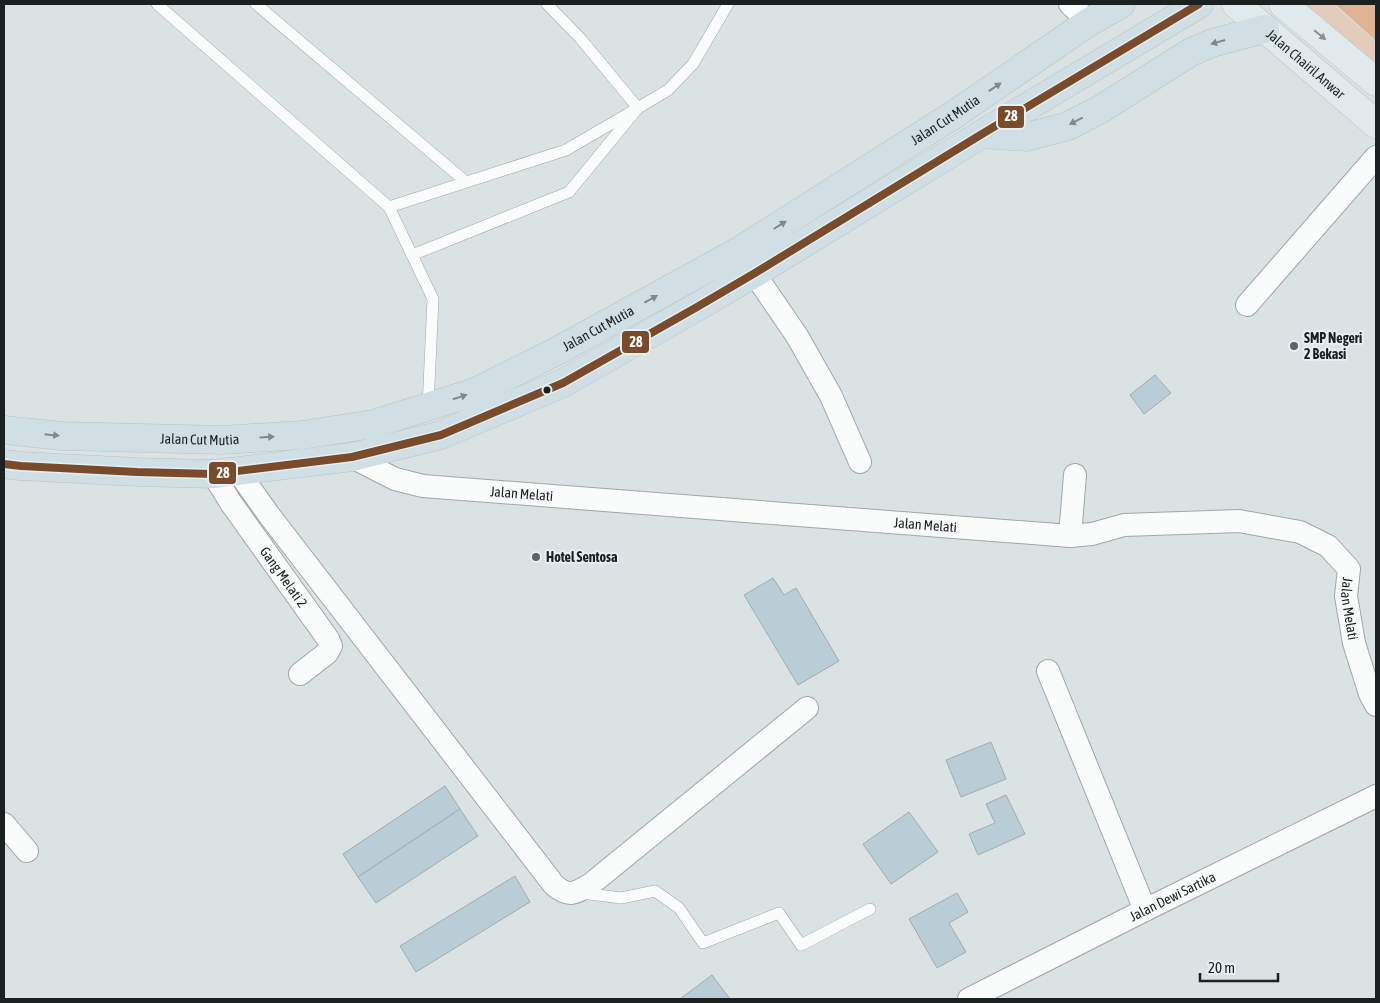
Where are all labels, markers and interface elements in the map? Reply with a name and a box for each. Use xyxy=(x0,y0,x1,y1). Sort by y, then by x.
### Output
street label: Jalan Chairil Anwar xyxy=(1263,26,1349,103)
one-way arrow xyxy=(1314,29,1326,41)
one-way arrow xyxy=(1210,38,1225,46)
one-way arrow xyxy=(989,82,1002,92)
street label: Jalan Cut Mutia xyxy=(908,92,983,148)
line badge: 28 xyxy=(997,105,1025,129)
text: 28 xyxy=(1004,108,1018,124)
one-way arrow xyxy=(1069,117,1083,125)
one-way arrow xyxy=(773,220,787,229)
one-way arrow xyxy=(643,295,658,303)
street label: Jalan Cut Mutia xyxy=(560,302,637,354)
line badge: 28 xyxy=(621,330,650,354)
place label: SMP Negeri 2 Bekasi xyxy=(1304,330,1362,362)
text: 28 xyxy=(629,334,643,350)
marker: SMP Negeri 2 Bekasi xyxy=(1288,340,1300,352)
unlabelled marker xyxy=(542,385,552,395)
one-way arrow xyxy=(452,393,467,400)
street label: Jalan Cut Mutia xyxy=(160,430,240,448)
one-way arrow xyxy=(45,431,61,439)
one-way arrow xyxy=(259,433,275,441)
line badge: 28 xyxy=(208,461,237,485)
text: 28 xyxy=(216,465,230,481)
street label: Jalan Melati xyxy=(489,483,554,504)
street label: Jalan Melati xyxy=(893,514,957,535)
street label: Gang Melati 2 xyxy=(257,544,311,610)
place label: Hotel Sentosa xyxy=(546,549,618,565)
marker: Hotel Sentosa xyxy=(530,551,542,563)
street label: Jalan Melati xyxy=(1338,577,1361,641)
street label: Jalan Dewi Sartika xyxy=(1127,868,1218,924)
scale bar xyxy=(1200,950,1278,982)
text: 20 m xyxy=(1208,959,1235,976)

